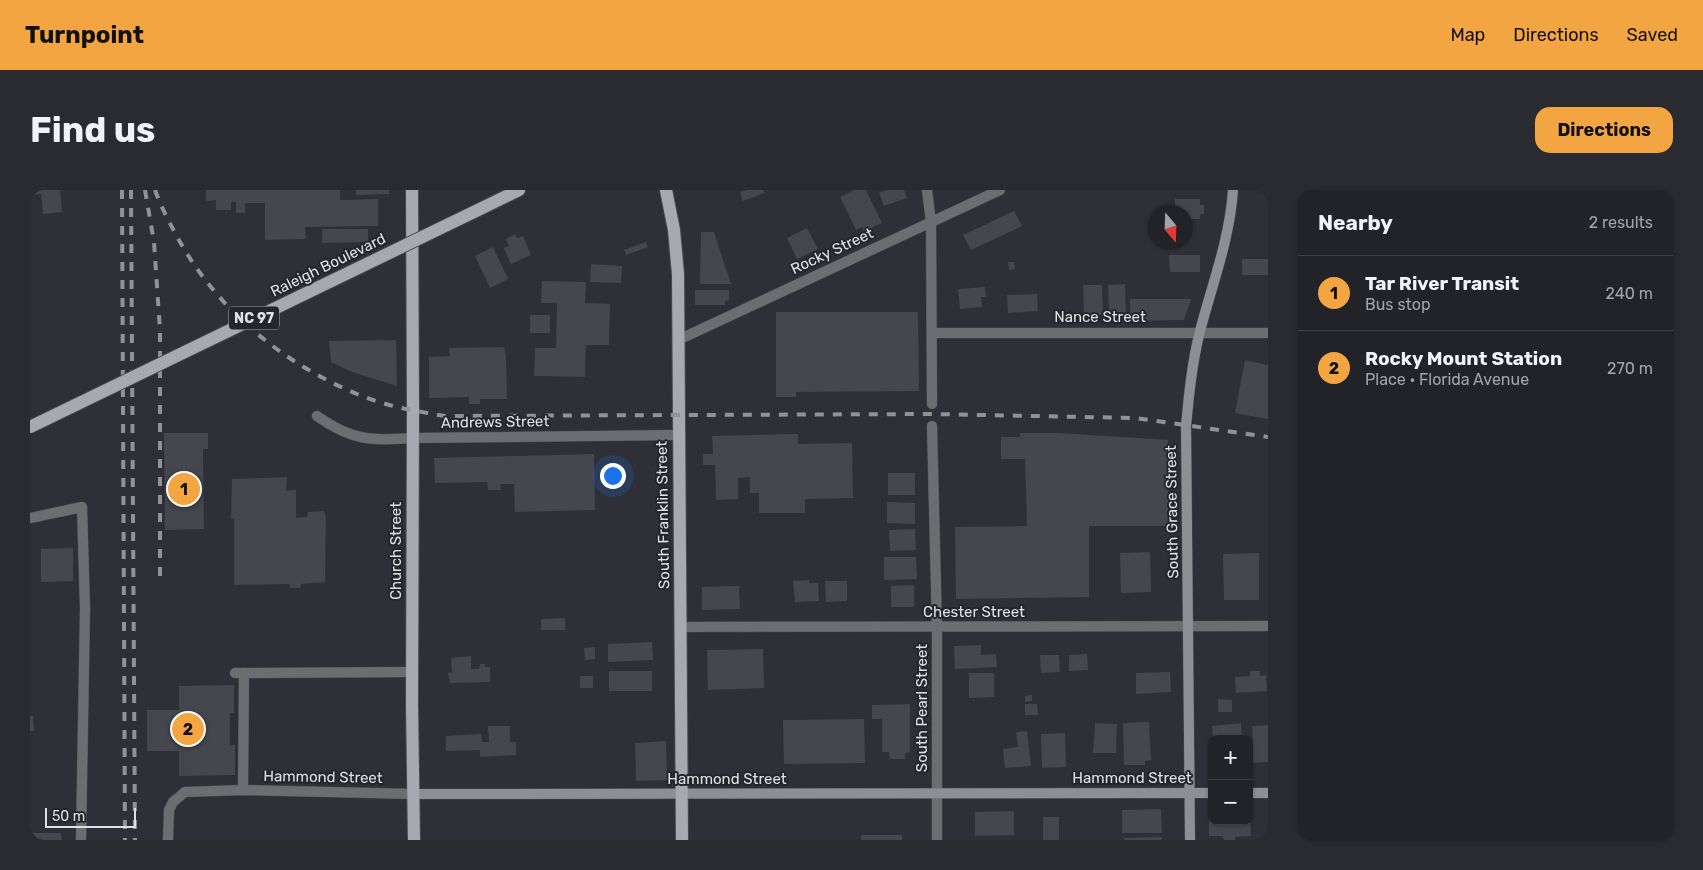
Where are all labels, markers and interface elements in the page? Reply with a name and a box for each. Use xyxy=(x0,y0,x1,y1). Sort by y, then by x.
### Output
text: Turnpoint xyxy=(25,21,144,49)
text: Map xyxy=(1450,24,1485,46)
text: Directions xyxy=(1513,24,1599,46)
text: Saved xyxy=(1627,24,1678,46)
button: Directions xyxy=(1535,107,1673,153)
text: Find us xyxy=(30,109,155,151)
north arrow xyxy=(1148,205,1193,250)
text: Nearby xyxy=(1318,210,1393,235)
text: 2 results xyxy=(1589,213,1653,232)
street label: Rocky Street xyxy=(788,224,876,278)
street label: Raleigh Boulevard xyxy=(268,229,388,301)
text: Tar River Transit xyxy=(1365,272,1519,295)
text: 1 xyxy=(1330,284,1338,303)
text: 240 m xyxy=(1606,284,1653,303)
text: Bus stop xyxy=(1365,295,1431,314)
road number: NC 97 xyxy=(229,306,279,330)
street label: Nance Street xyxy=(1054,308,1146,326)
text: Rocky Mount Station xyxy=(1365,347,1562,370)
text: 2 xyxy=(1329,359,1339,378)
text: 270 m xyxy=(1607,359,1653,378)
text: Place · Florida Avenue xyxy=(1365,370,1529,389)
street label: Andrews Street xyxy=(441,412,549,432)
street label: South Franklin Street xyxy=(653,441,673,589)
street label: South Grace Street xyxy=(1162,445,1182,579)
your location xyxy=(600,463,626,489)
pin: 1 xyxy=(168,470,200,508)
street label: Church Street xyxy=(387,502,405,600)
street label: Chester Street xyxy=(923,603,1025,621)
street label: South Pearl Street xyxy=(913,644,931,772)
pin: 2 xyxy=(172,710,204,748)
map controls xyxy=(1208,735,1253,825)
button: + xyxy=(1208,735,1253,780)
street label: Hammond Street xyxy=(263,767,383,787)
street label: Hammond Street xyxy=(1072,769,1192,787)
street label: Hammond Street xyxy=(667,770,787,788)
button: − xyxy=(1208,780,1253,825)
scale bar xyxy=(45,805,136,828)
text: 50 m xyxy=(52,808,85,825)

